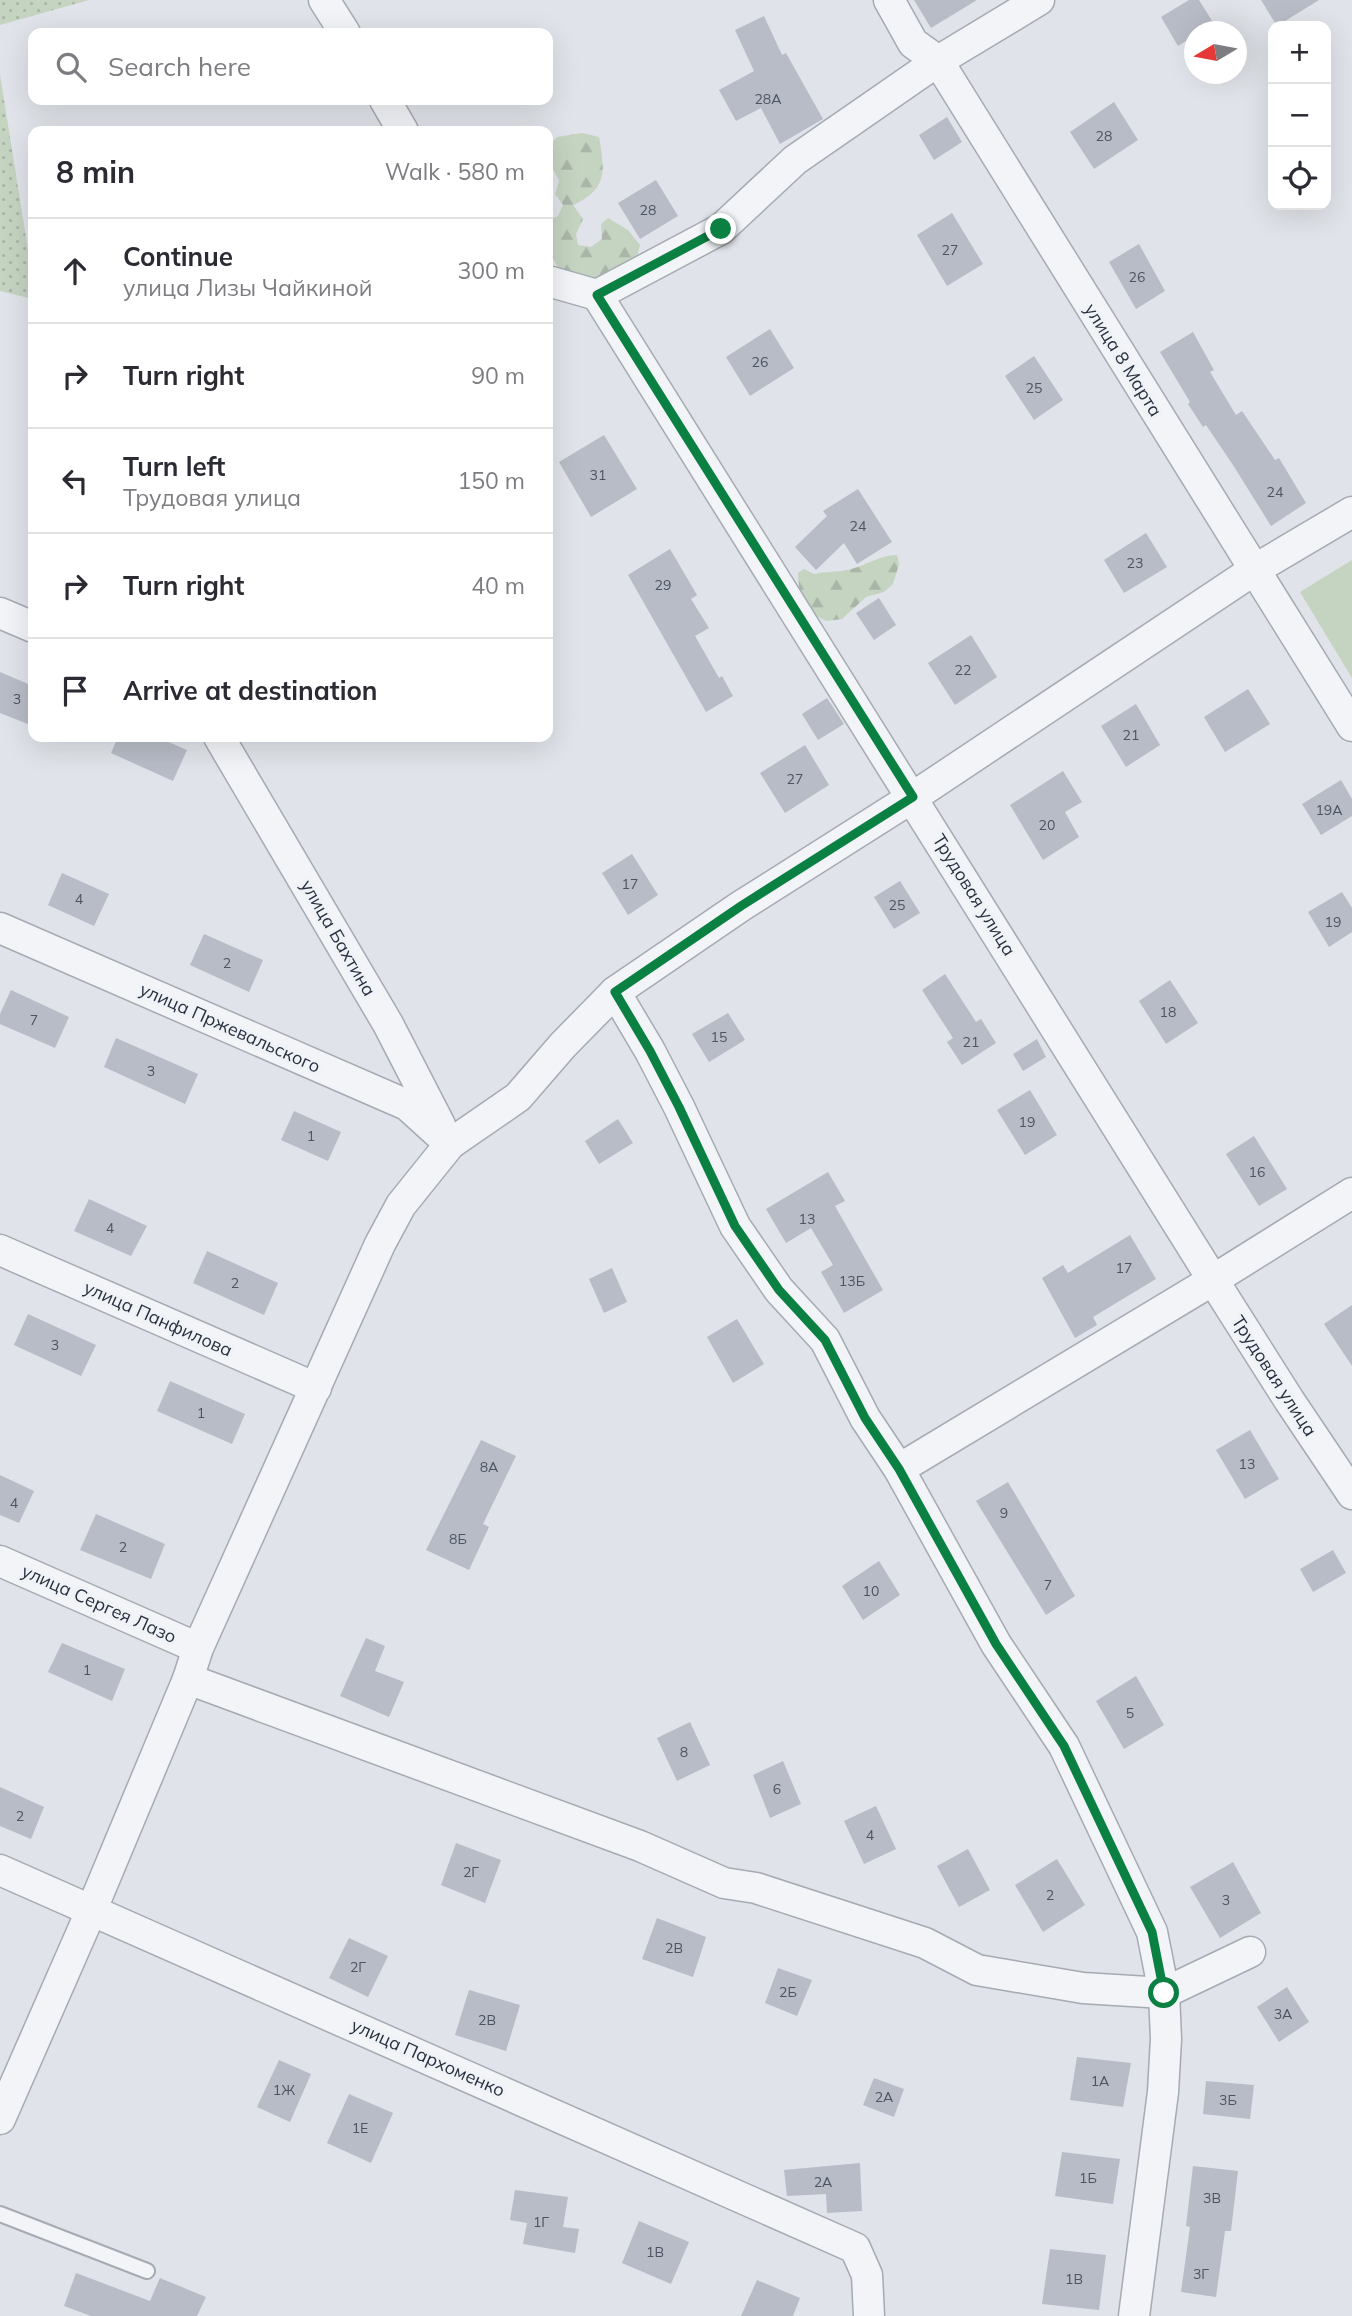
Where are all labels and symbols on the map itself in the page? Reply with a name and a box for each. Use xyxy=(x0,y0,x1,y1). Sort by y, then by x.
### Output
north arrow xyxy=(1184,21,1247,84)
house number: 28А xyxy=(754,90,782,108)
house number: 28 xyxy=(1096,127,1112,145)
house number: 28 xyxy=(640,201,656,219)
route end xyxy=(705,213,736,244)
house number: 27 xyxy=(942,241,958,259)
house number: 26 xyxy=(1129,268,1145,286)
street label: улица 8 Марта xyxy=(1079,299,1167,421)
house number: 26 xyxy=(752,353,768,371)
house number: 25 xyxy=(1026,379,1042,397)
house number: 31 xyxy=(590,466,606,484)
house number: 24 xyxy=(1267,483,1284,501)
house number: 24 xyxy=(850,517,867,535)
house number: 23 xyxy=(1127,554,1143,572)
house number: 29 xyxy=(655,576,671,594)
house number: 22 xyxy=(955,661,971,679)
house number: 3 xyxy=(13,690,21,708)
house number: 21 xyxy=(1123,726,1139,744)
house number: 27 xyxy=(787,770,803,788)
house number: 19А xyxy=(1315,801,1343,819)
house number: 20 xyxy=(1039,816,1055,834)
street label: Трудовая улица xyxy=(928,830,1021,960)
street label: улица Бахтина xyxy=(296,875,381,1000)
house number: 17 xyxy=(622,875,638,893)
house number: 4 xyxy=(75,890,84,908)
house number: 25 xyxy=(889,896,905,914)
house number: 19 xyxy=(1325,913,1341,931)
house number: 2 xyxy=(223,954,231,972)
street label: улица Пржевальского xyxy=(136,977,324,1078)
house number: 18 xyxy=(1160,1003,1176,1021)
house number: 7 xyxy=(30,1011,38,1029)
house number: 15 xyxy=(711,1028,727,1046)
house number: 21 xyxy=(963,1033,979,1051)
house number: 3 xyxy=(147,1062,155,1080)
house number: 19 xyxy=(1019,1113,1035,1131)
house number: 1 xyxy=(307,1127,315,1145)
house number: 16 xyxy=(1249,1163,1265,1181)
house number: 13 xyxy=(799,1210,815,1228)
house number: 4 xyxy=(106,1219,115,1237)
house number: 17 xyxy=(1116,1259,1132,1277)
house number: 13Б xyxy=(839,1272,865,1290)
house number: 2 xyxy=(231,1274,239,1292)
street label: улица Панфилова xyxy=(80,1275,236,1362)
street label: Трудовая улица xyxy=(1227,1311,1322,1440)
house number: 3 xyxy=(51,1336,59,1354)
house number: 1 xyxy=(197,1404,205,1422)
house number: 13 xyxy=(1239,1455,1255,1473)
house number: 8А xyxy=(480,1458,499,1476)
house number: 4 xyxy=(10,1494,19,1512)
house number: 9 xyxy=(1000,1504,1008,1522)
house number: 8Б xyxy=(449,1530,467,1548)
house number: 2 xyxy=(119,1538,127,1556)
street label: улица Сергея Лазо xyxy=(18,1559,180,1648)
house number: 7 xyxy=(1044,1576,1052,1594)
house number: 10 xyxy=(863,1582,879,1600)
house number: 1 xyxy=(83,1661,91,1679)
house number: 5 xyxy=(1126,1704,1134,1722)
house number: 8 xyxy=(680,1743,688,1761)
house number: 6 xyxy=(773,1780,781,1798)
house number: 2 xyxy=(16,1807,24,1825)
house number: 4 xyxy=(866,1826,875,1844)
house number: 2Г xyxy=(463,1863,479,1881)
house number: 2 xyxy=(1046,1886,1054,1904)
house number: 3 xyxy=(1222,1891,1230,1909)
house number: 2В xyxy=(665,1939,683,1957)
house number: 2Г xyxy=(350,1958,366,1976)
route start xyxy=(1148,1977,1179,2008)
house number: 2Б xyxy=(779,1983,797,2001)
house number: 3А xyxy=(1274,2005,1293,2023)
house number: 2В xyxy=(478,2011,496,2029)
street label: улица Пархоменко xyxy=(348,2013,509,2102)
house number: 1А xyxy=(1091,2072,1110,2090)
house number: 1Ж xyxy=(273,2081,295,2099)
house number: 2А xyxy=(875,2088,894,2106)
house number: 3Б xyxy=(1219,2091,1237,2109)
house number: 1Е xyxy=(352,2119,368,2137)
house number: 1Б xyxy=(1079,2169,1097,2187)
house number: 2А xyxy=(814,2173,833,2191)
house number: 3В xyxy=(1203,2189,1221,2207)
house number: 1Г xyxy=(533,2213,549,2231)
house number: 1В xyxy=(646,2243,664,2261)
house number: 3Г xyxy=(1193,2265,1209,2283)
house number: 1В xyxy=(1065,2270,1083,2288)

